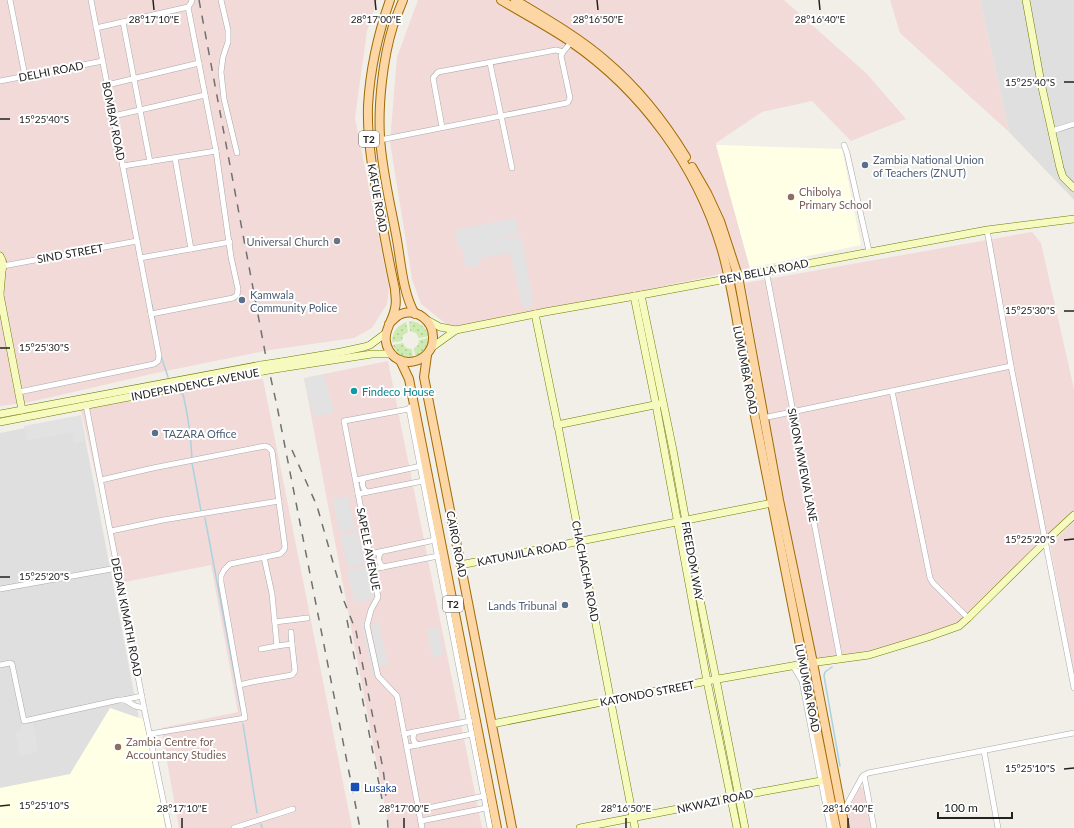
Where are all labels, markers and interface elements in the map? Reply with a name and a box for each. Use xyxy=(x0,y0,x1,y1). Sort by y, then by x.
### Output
text: 28°17'10"E xyxy=(129,13,179,25)
text: 28°17'00"E xyxy=(351,13,401,25)
text: 28°16'50"E xyxy=(573,13,623,25)
text: 28°16'40"E xyxy=(795,13,845,25)
street label: DELHI ROAD xyxy=(17,58,85,84)
text: 15°25'40"S xyxy=(1005,76,1055,88)
street label: BOMBAY ROAD xyxy=(100,80,128,162)
text: 15°25'40"S xyxy=(19,113,69,125)
road number: T2 xyxy=(359,131,379,147)
place label: Zambia National Union of Teachers (ZNUT) xyxy=(873,153,984,179)
marker: Zambia National Union of Teachers (ZNUT) xyxy=(860,160,870,170)
street label: KAFUE ROAD xyxy=(366,163,390,233)
place label: Chibolya Primary School xyxy=(799,185,871,211)
marker: Chibolya Primary School xyxy=(786,192,796,202)
place label: Universal Church xyxy=(247,235,329,248)
marker: Universal Church xyxy=(332,236,342,246)
street label: SIND STREET xyxy=(36,241,105,265)
street label: BEN BELLA ROAD xyxy=(718,256,810,286)
place label: Kamwala Community Police xyxy=(250,288,338,314)
marker: Kamwala Community Police xyxy=(237,295,247,305)
text: 15°25'30"S xyxy=(1005,304,1055,316)
street label: LUMUMBA ROAD xyxy=(731,325,761,415)
text: 15°25'30"S xyxy=(19,341,69,353)
street label: INDEPENDENCE AVENUE xyxy=(130,365,260,403)
place label: Findeco House xyxy=(362,385,435,398)
marker: Findeco House xyxy=(349,386,359,396)
street label: SIMON MWEWA LANE xyxy=(786,407,820,523)
place label: TAZARA Office xyxy=(163,427,237,440)
marker: TAZARA Office xyxy=(150,428,160,438)
street label: SAPELE AVENUE xyxy=(355,506,383,592)
street label: CAIRO ROAD xyxy=(444,510,470,578)
street label: CHACHACHA ROAD xyxy=(570,519,602,623)
street label: FREEDOM WAY xyxy=(680,520,706,602)
text: 15°25'20"S xyxy=(1005,533,1055,545)
street label: KATUNJILA ROAD xyxy=(476,538,568,568)
street label: DEDAN KIMATHI ROAD xyxy=(109,556,145,678)
text: 15°25'20"S xyxy=(19,570,69,582)
road number: T2 xyxy=(443,596,463,612)
place label: Lands Tribunal xyxy=(488,599,557,612)
marker: Lands Tribunal xyxy=(560,600,570,610)
street label: LUMUMBA ROAD xyxy=(793,643,823,733)
street label: KATONDO STREET xyxy=(599,677,696,709)
place label: Zambia Centre for Accountancy Studies xyxy=(126,735,226,761)
marker: Zambia Centre for Accountancy Studies xyxy=(113,742,123,752)
text: 15°25'10"S xyxy=(1005,762,1055,774)
marker: Lusaka xyxy=(349,781,361,793)
place label: Lusaka xyxy=(364,781,397,794)
street label: NKWAZI ROAD xyxy=(676,787,754,815)
scale bar xyxy=(938,794,1012,820)
text: 15°25'10"S xyxy=(19,799,69,811)
text: 100 m xyxy=(944,800,978,815)
text: 28°17'10"E xyxy=(157,802,207,814)
text: 28°17'00"E xyxy=(379,802,429,814)
text: 28°16'50"E xyxy=(601,802,651,814)
text: 28°16'40"E xyxy=(823,802,873,814)

